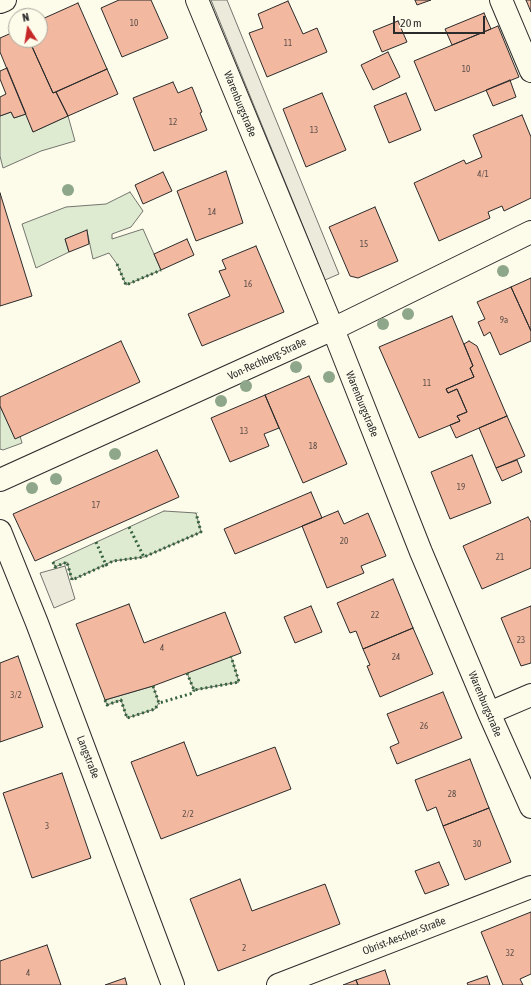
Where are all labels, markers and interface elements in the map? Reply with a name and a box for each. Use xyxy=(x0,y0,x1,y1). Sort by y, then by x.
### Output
north arrow xyxy=(8,8,48,48)
scale bar xyxy=(395,8,487,34)
text: N xyxy=(21,11,30,24)
text: 20 m xyxy=(400,16,422,30)
house number: 10 xyxy=(130,18,138,28)
house number: 11 xyxy=(284,38,292,48)
house number: 10 xyxy=(462,64,470,74)
street label: Warenburgstraße xyxy=(221,69,259,139)
house number: 12 xyxy=(169,117,177,127)
house number: 13 xyxy=(310,125,318,135)
house number: 4/1 xyxy=(477,169,489,179)
house number: 14 xyxy=(208,207,216,217)
house number: 15 xyxy=(360,239,368,249)
house number: 16 xyxy=(244,279,252,289)
house number: 9a xyxy=(500,315,508,325)
street label: Von-Rechberg-Straße xyxy=(226,335,308,383)
street label: Warenburgstraße xyxy=(343,369,381,439)
house number: 11 xyxy=(423,378,431,388)
house number: 13 xyxy=(240,426,248,436)
house number: 18 xyxy=(309,441,317,451)
house number: 19 xyxy=(457,482,465,492)
house number: 17 xyxy=(92,500,100,510)
house number: 20 xyxy=(340,536,348,546)
house number: 21 xyxy=(496,552,504,562)
house number: 22 xyxy=(371,610,379,620)
house number: 23 xyxy=(517,635,525,645)
house number: 4 xyxy=(160,643,164,653)
house number: 24 xyxy=(392,652,400,662)
street label: Warenburgstraße xyxy=(465,669,505,739)
house number: 3/2 xyxy=(10,690,22,700)
house number: 26 xyxy=(420,721,428,731)
street label: Langstraße xyxy=(74,734,102,780)
house number: 28 xyxy=(448,789,456,799)
house number: 2/2 xyxy=(182,809,194,819)
house number: 3 xyxy=(45,821,49,831)
house number: 30 xyxy=(473,839,481,849)
street label: Obrist-Aescher-Straße xyxy=(361,914,447,958)
house number: 2 xyxy=(242,943,246,953)
house number: 32 xyxy=(506,948,514,958)
house number: 4 xyxy=(26,968,30,978)

